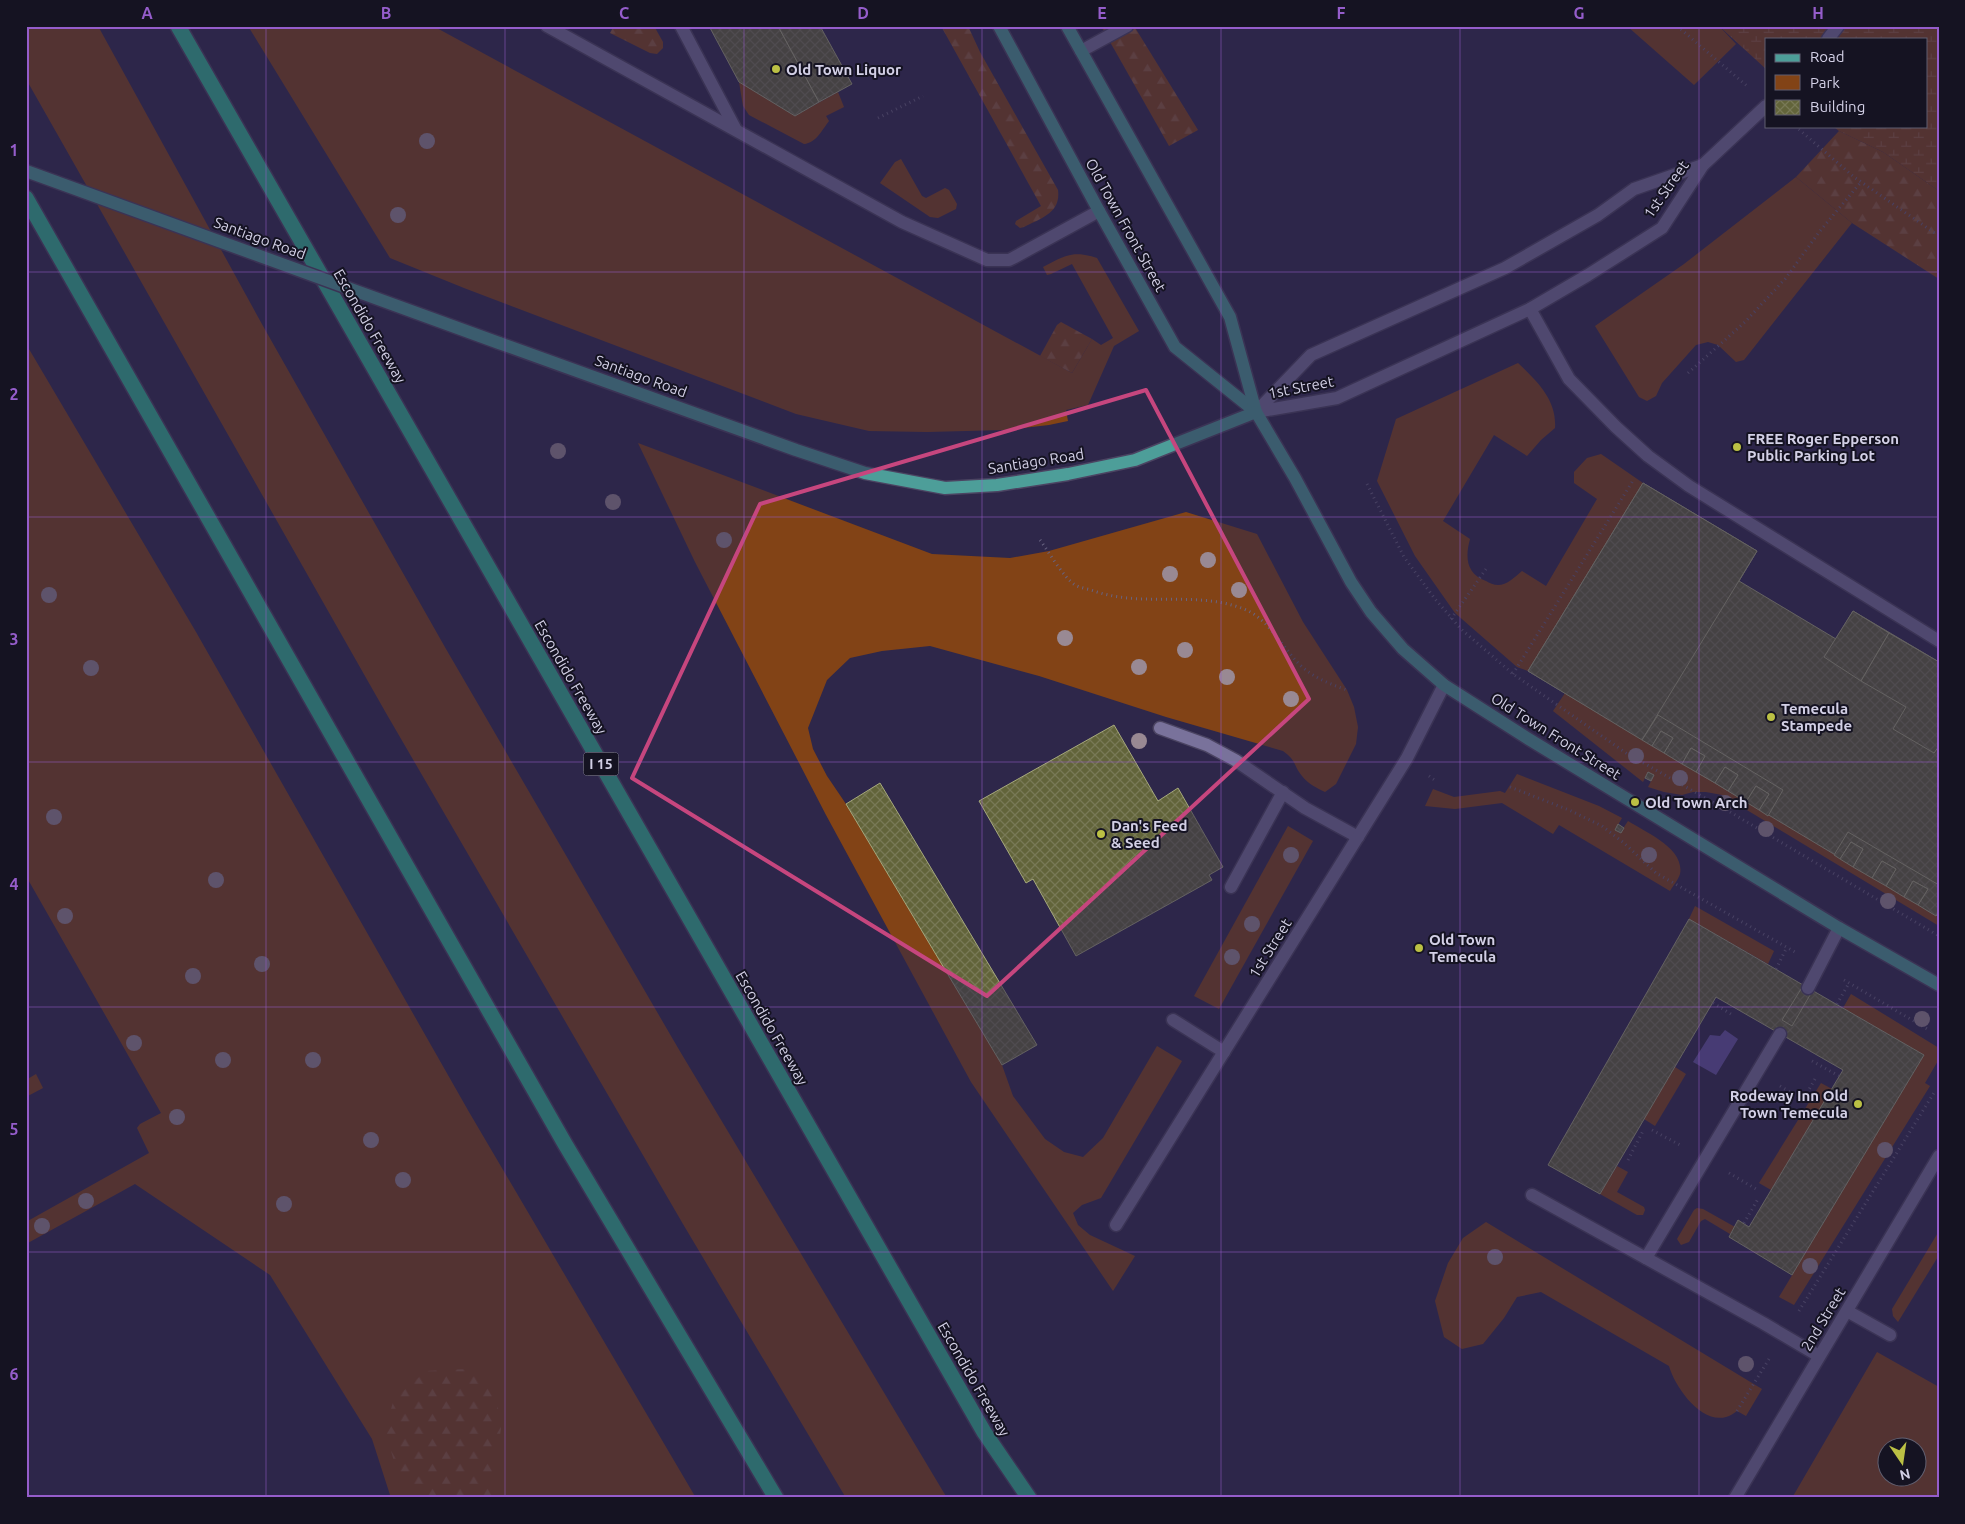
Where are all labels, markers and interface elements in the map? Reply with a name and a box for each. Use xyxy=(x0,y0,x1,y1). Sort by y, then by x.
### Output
text: A xyxy=(141,4,153,22)
text: B xyxy=(381,4,391,22)
text: C xyxy=(619,4,629,22)
text: D xyxy=(857,4,869,22)
text: E xyxy=(1097,4,1107,22)
text: F xyxy=(1337,4,1346,22)
text: G xyxy=(1573,4,1585,22)
text: H xyxy=(1812,4,1824,22)
legend xyxy=(1765,38,1928,128)
text: Road xyxy=(1810,48,1845,65)
place label: Old Town Liquor xyxy=(786,61,902,78)
marker: Old Town Liquor xyxy=(770,63,782,75)
text: Park xyxy=(1810,74,1840,91)
text: Building xyxy=(1810,98,1865,115)
text: 1 xyxy=(9,141,19,159)
street label: Old Town Front Street xyxy=(1082,155,1170,295)
street label: 1st Street xyxy=(1640,157,1692,221)
street label: Santiago Road xyxy=(212,213,308,263)
street label: Escondido Freeway xyxy=(330,266,410,386)
street label: Santiago Road xyxy=(593,351,689,401)
street label: 1st Street xyxy=(1267,372,1335,402)
text: 2 xyxy=(9,385,19,403)
place label: FREE Roger Epperson Public Parking Lot xyxy=(1747,430,1899,464)
marker: FREE Roger Epperson Public Parking Lot xyxy=(1731,441,1743,453)
street label: Santiago Road xyxy=(987,445,1085,477)
street label: Escondido Freeway xyxy=(531,617,611,737)
text: 3 xyxy=(9,630,19,648)
street label: Old Town Front Street xyxy=(1488,689,1624,783)
place label: Temecula Stampede xyxy=(1781,700,1852,734)
marker: Temecula Stampede xyxy=(1765,711,1777,723)
road number: I 15 xyxy=(584,752,618,776)
place label: Old Town Arch xyxy=(1645,794,1748,811)
marker: Old Town Arch xyxy=(1629,796,1641,808)
place label: Dan's Feed & Seed xyxy=(1111,817,1187,851)
marker: Dan's Feed & Seed xyxy=(1095,828,1107,840)
text: 4 xyxy=(9,875,19,893)
street label: 1st Street xyxy=(1245,915,1295,981)
place label: Old Town Temecula xyxy=(1429,931,1496,965)
marker: Old Town Temecula xyxy=(1413,942,1425,954)
street label: Escondido Freeway xyxy=(732,968,812,1088)
place label: Rodeway Inn Old Town Temecula xyxy=(1730,1087,1848,1121)
marker: Rodeway Inn Old Town Temecula xyxy=(1852,1098,1864,1110)
text: 5 xyxy=(9,1120,19,1138)
street label: 2nd Street xyxy=(1797,1284,1849,1354)
street label: Escondido Freeway xyxy=(934,1319,1014,1439)
text: 6 xyxy=(9,1365,19,1383)
north arrow xyxy=(1878,1436,1928,1486)
text: N xyxy=(1898,1466,1912,1484)

